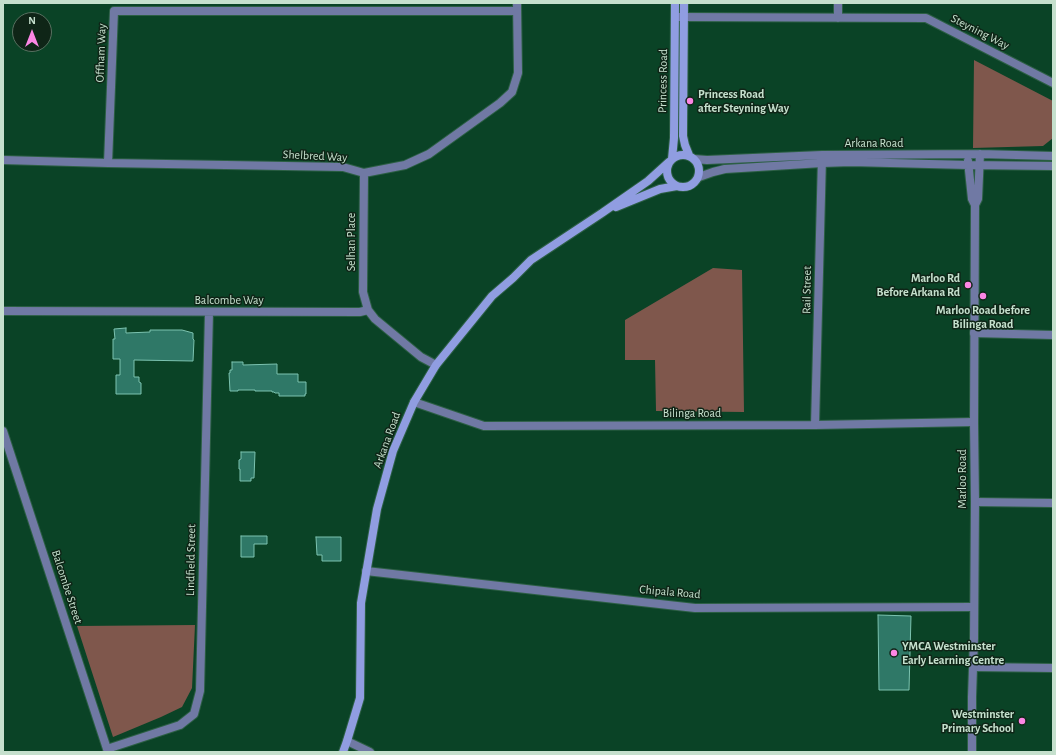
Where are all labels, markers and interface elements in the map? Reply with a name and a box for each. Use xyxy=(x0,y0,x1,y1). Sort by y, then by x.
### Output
street label: Steyning Way xyxy=(948,11,1012,53)
north arrow xyxy=(12,12,52,52)
text: N xyxy=(28,15,36,26)
street label: Offham Way xyxy=(93,23,109,83)
street label: Princess Road xyxy=(655,49,671,113)
place label: Princess Road after Steyning Way xyxy=(698,87,789,115)
marker: Princess Road after Steyning Way xyxy=(685,96,695,106)
street label: Arkana Road xyxy=(845,136,903,150)
street label: Shelbred Way xyxy=(282,147,348,165)
street label: Selhan Place xyxy=(344,213,358,271)
street label: Rail Street xyxy=(799,266,815,314)
place label: Marloo Rd Before Arkana Rd xyxy=(877,271,960,299)
marker: Marloo Rd Before Arkana Rd xyxy=(963,280,973,290)
marker: Marloo Road before Bilinga Road xyxy=(978,291,988,301)
street label: Balcombe Way xyxy=(194,293,264,307)
place label: Marloo Road before Bilinga Road xyxy=(936,303,1030,331)
street label: Bilinga Road xyxy=(663,406,721,420)
street label: Arkana Road xyxy=(370,410,404,470)
street label: Marloo Road xyxy=(955,449,969,509)
street label: Lindfield Street xyxy=(183,524,199,596)
street label: Balcombe Street xyxy=(48,548,86,626)
street label: Chipala Road xyxy=(639,582,701,602)
place label: YMCA Westminster Early Learning Centre xyxy=(902,639,1004,667)
marker: YMCA Westminster Early Learning Centre xyxy=(889,648,899,658)
place label: Westminster Primary School xyxy=(942,707,1014,735)
marker: Westminster Primary School xyxy=(1017,716,1027,726)

